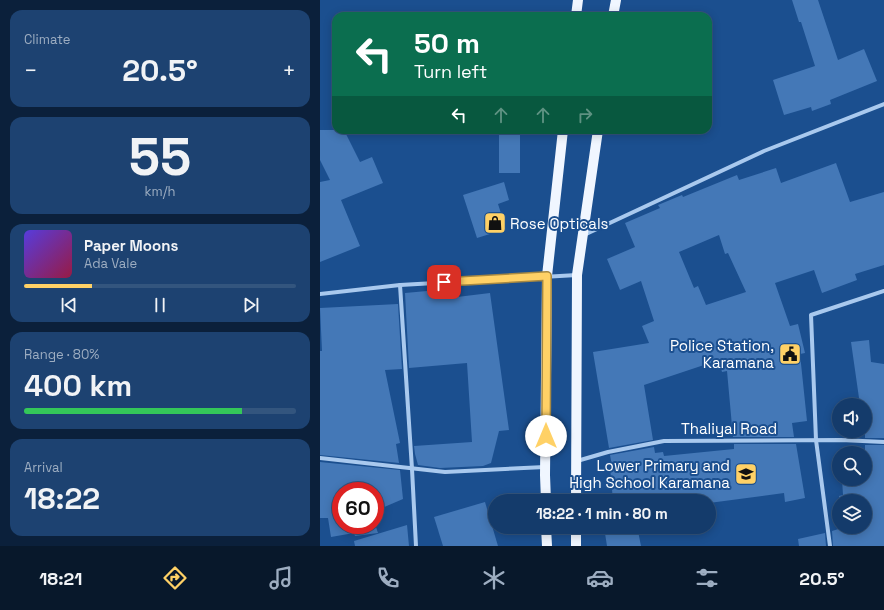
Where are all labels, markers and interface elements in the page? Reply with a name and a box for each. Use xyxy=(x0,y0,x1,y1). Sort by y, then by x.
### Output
text: 50 m xyxy=(414,25,480,61)
icon: left xyxy=(348,28,400,80)
text: Climate xyxy=(24,31,70,48)
text: 20.5° xyxy=(122,51,198,90)
text: − xyxy=(24,56,38,84)
text: + xyxy=(282,56,296,84)
text: Turn left xyxy=(414,60,487,83)
icon: left xyxy=(448,104,470,126)
icon: ahead xyxy=(490,104,512,126)
icon: ahead xyxy=(532,104,554,126)
icon: right xyxy=(574,104,596,126)
text: 55 xyxy=(129,124,191,190)
text: km/h xyxy=(145,183,175,200)
shop icon: Rose Opticals xyxy=(482,210,508,236)
place label: Rose Opticals xyxy=(510,214,609,233)
text: Paper Moons xyxy=(84,236,178,255)
text: Ada Vale xyxy=(84,255,137,272)
pin xyxy=(427,265,461,299)
icon: arrive xyxy=(433,271,455,293)
icon: previous xyxy=(58,294,80,316)
icon: pause xyxy=(149,294,171,316)
icon: next xyxy=(240,294,262,316)
place label: Police Station, Karamana xyxy=(670,336,774,372)
public building icon: Police Station, Karamana xyxy=(777,341,803,367)
text: Range · 80% xyxy=(24,346,99,363)
text: 400 km xyxy=(24,366,132,405)
map controls xyxy=(832,398,872,534)
button: sound xyxy=(832,398,872,438)
position arrow xyxy=(525,415,567,457)
street label: Thaliyal Road xyxy=(681,419,777,438)
button: search xyxy=(832,446,872,486)
place label: Lower Primary and High School Karamana xyxy=(569,456,730,492)
text: Arrival xyxy=(24,459,63,476)
school or university icon: Lower Primary and High School Karamana xyxy=(733,461,759,487)
text: 18:22 xyxy=(24,479,100,518)
speed limit sign: 60 xyxy=(332,482,384,534)
button: layers xyxy=(832,494,872,534)
text: 18:22 · 1 min · 80 m xyxy=(536,504,668,523)
icon: directions xyxy=(161,564,189,592)
icon: music xyxy=(267,564,295,592)
icon: phone xyxy=(374,564,402,592)
icon: climate xyxy=(480,564,508,592)
icon: car xyxy=(586,564,614,592)
icon: filters xyxy=(693,564,721,592)
text: 18:21 xyxy=(39,567,82,590)
text: 20.5° xyxy=(799,567,845,590)

